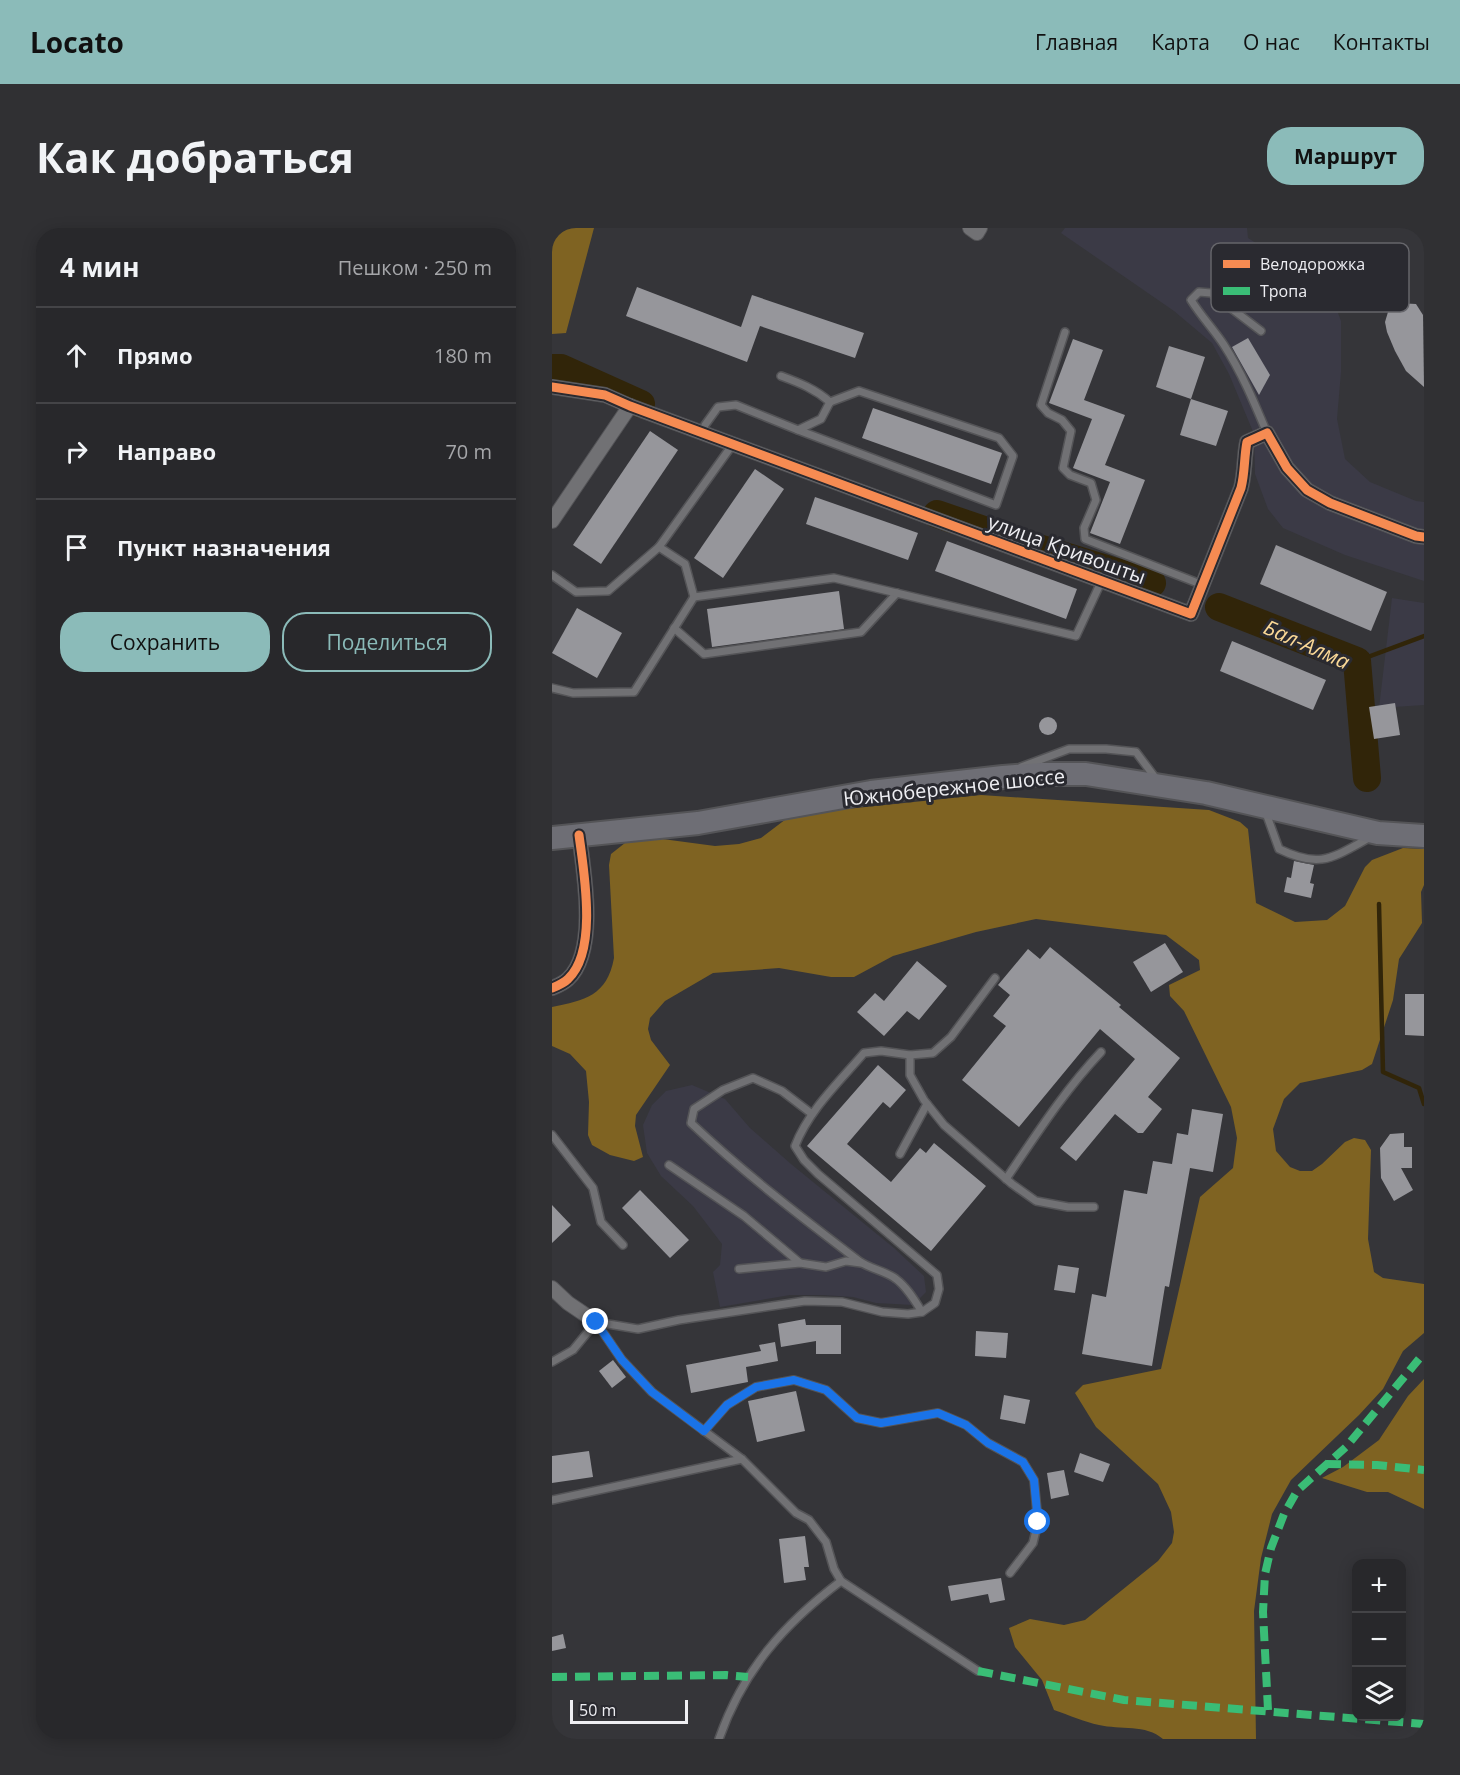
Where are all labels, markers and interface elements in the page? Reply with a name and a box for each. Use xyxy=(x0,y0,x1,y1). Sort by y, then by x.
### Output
text: Locato xyxy=(30,23,124,61)
text: Главная xyxy=(1035,28,1118,56)
text: Карта xyxy=(1151,28,1210,56)
text: О нас xyxy=(1243,28,1300,56)
text: Контакты xyxy=(1333,28,1430,56)
button: Маршрут xyxy=(1267,127,1424,185)
text: Как добраться xyxy=(36,128,354,185)
legend xyxy=(1211,243,1409,312)
text: 4 мин xyxy=(60,249,140,285)
text: Велодорожка xyxy=(1260,253,1365,275)
text: Пешком · 250 m xyxy=(338,254,492,281)
text: Тропа xyxy=(1260,280,1307,302)
icon: ahead xyxy=(60,339,93,372)
text: Прямо xyxy=(117,340,193,370)
text: 180 m xyxy=(434,342,492,369)
icon: right xyxy=(60,435,93,468)
text: Направо xyxy=(117,436,216,466)
text: 70 m xyxy=(445,438,492,465)
street label: улица Кривошты xyxy=(984,508,1150,590)
icon: arrive xyxy=(60,531,93,564)
text: Пункт назначения xyxy=(117,532,331,562)
button: Сохранить xyxy=(60,612,270,672)
button: Поделиться xyxy=(282,612,492,672)
water label: Бал-Алма xyxy=(1260,613,1354,675)
street label: Южнобережное шоссе xyxy=(842,762,1066,812)
route end xyxy=(582,1308,608,1334)
route start xyxy=(1024,1508,1050,1534)
map controls xyxy=(1352,1559,1406,1721)
button: + xyxy=(1352,1559,1406,1613)
button: − xyxy=(1352,1613,1406,1667)
button: layers xyxy=(1352,1667,1406,1721)
scale bar xyxy=(570,1697,688,1724)
text: 50 m xyxy=(579,1699,616,1721)

